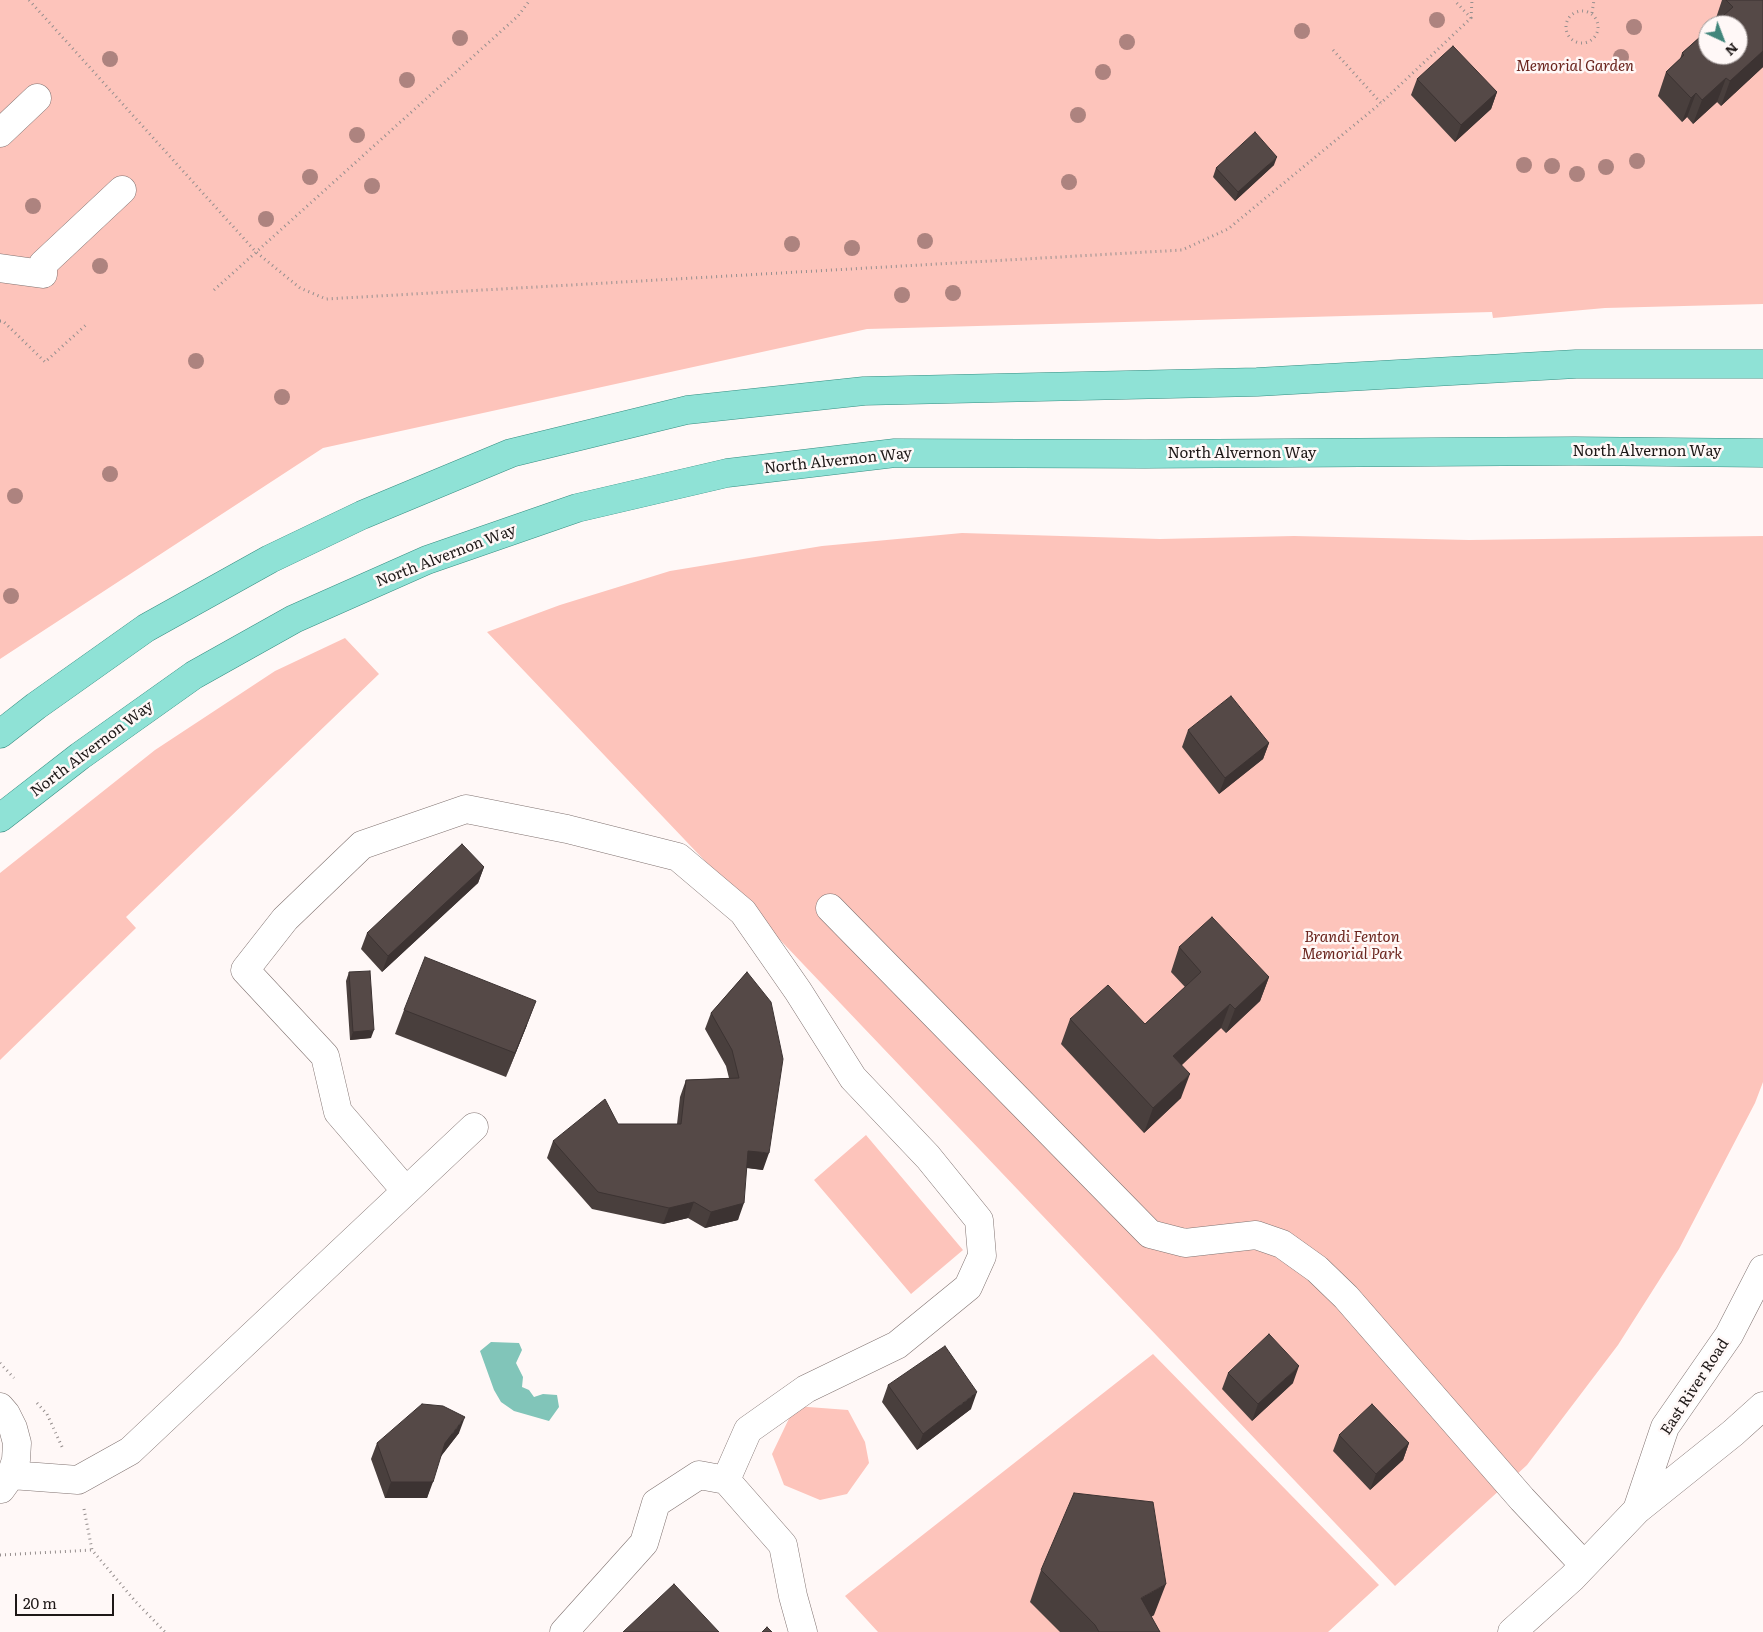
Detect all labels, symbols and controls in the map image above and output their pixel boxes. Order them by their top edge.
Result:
north arrow [1698,15,1748,65]
text: N [1721,39,1744,62]
park label: Memorial Garden [1516,58,1634,76]
street label: North Alvernon Way [1573,443,1721,461]
street label: North Alvernon Way [763,444,913,478]
street label: North Alvernon Way [1168,445,1316,463]
street label: North Alvernon Way [373,521,519,591]
street label: North Alvernon Way [27,697,157,801]
park label: Brandi Fenton Memorial Park [1302,929,1402,964]
street label: East River Road [1657,1335,1733,1439]
scale bar [18,1584,116,1616]
text: 20 m [23,1591,57,1614]

